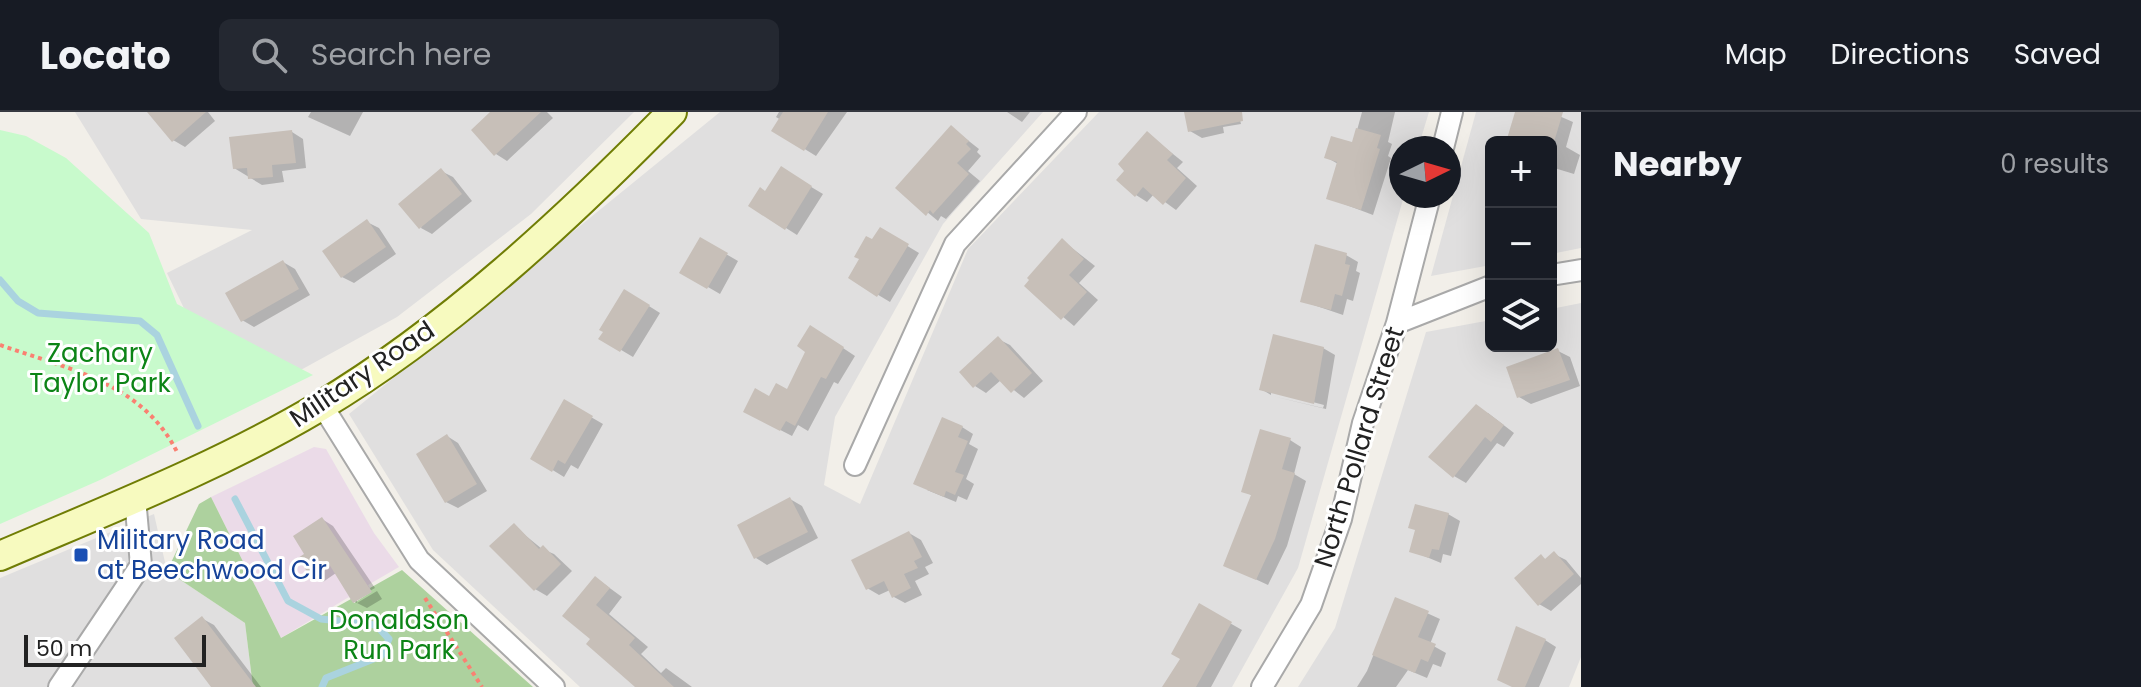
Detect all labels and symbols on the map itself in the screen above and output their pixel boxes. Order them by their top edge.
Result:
north arrow [1389,136,1461,208]
street label: Military Road [283,312,441,436]
street label: North Pollard Street [1305,322,1413,572]
park label: Zachary Taylor Park [29,335,171,401]
place label: Military Road at Beechwood Cir [97,522,327,588]
marker: Military Road at Beechwood Cir [72,546,90,564]
park label: Donaldson Run Park [329,602,469,668]
scale bar [24,631,206,667]

